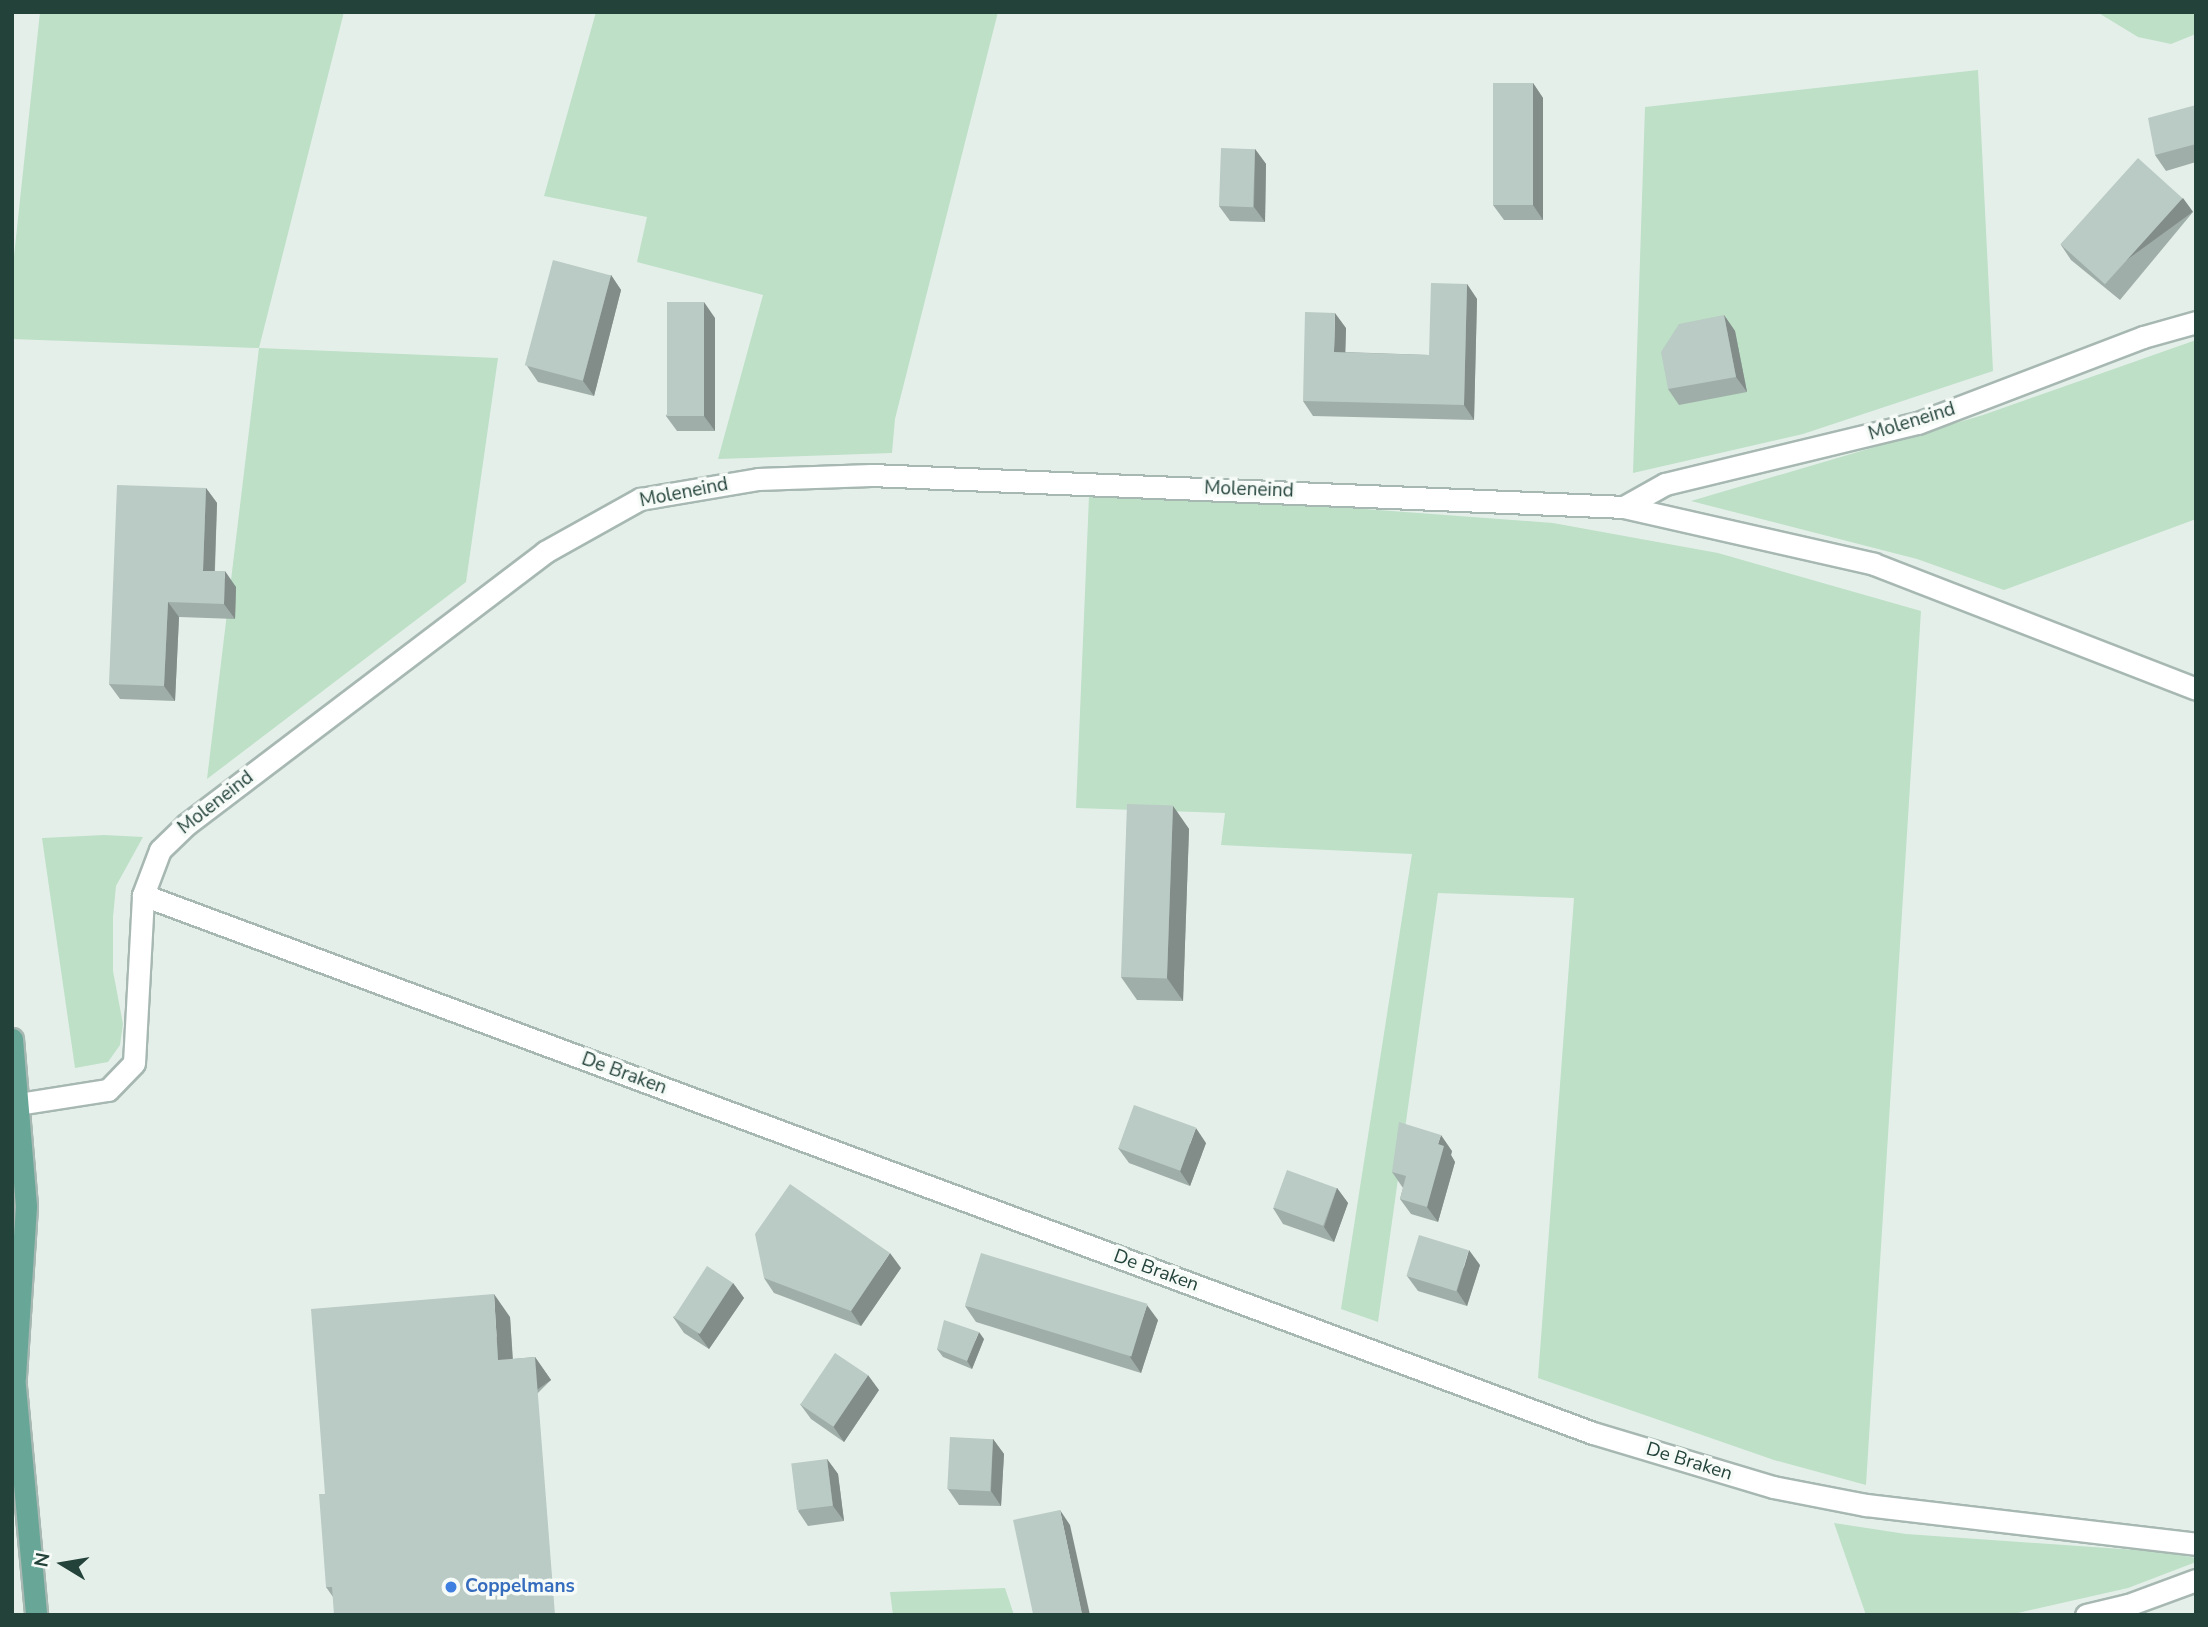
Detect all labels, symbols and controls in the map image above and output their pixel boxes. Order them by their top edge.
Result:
street label: Moleneind [1866,398,1958,446]
street label: Moleneind [638,473,730,513]
street label: Moleneind [1204,477,1294,503]
street label: Moleneind [174,766,258,840]
street label: De Braken [578,1048,670,1100]
street label: De Braken [1110,1245,1202,1297]
street label: De Braken [1643,1438,1735,1486]
north arrow [28,1529,98,1599]
text: N [28,1551,57,1569]
place label: Coppelmans [465,1576,575,1598]
marker: Coppelmans [443,1579,459,1595]

